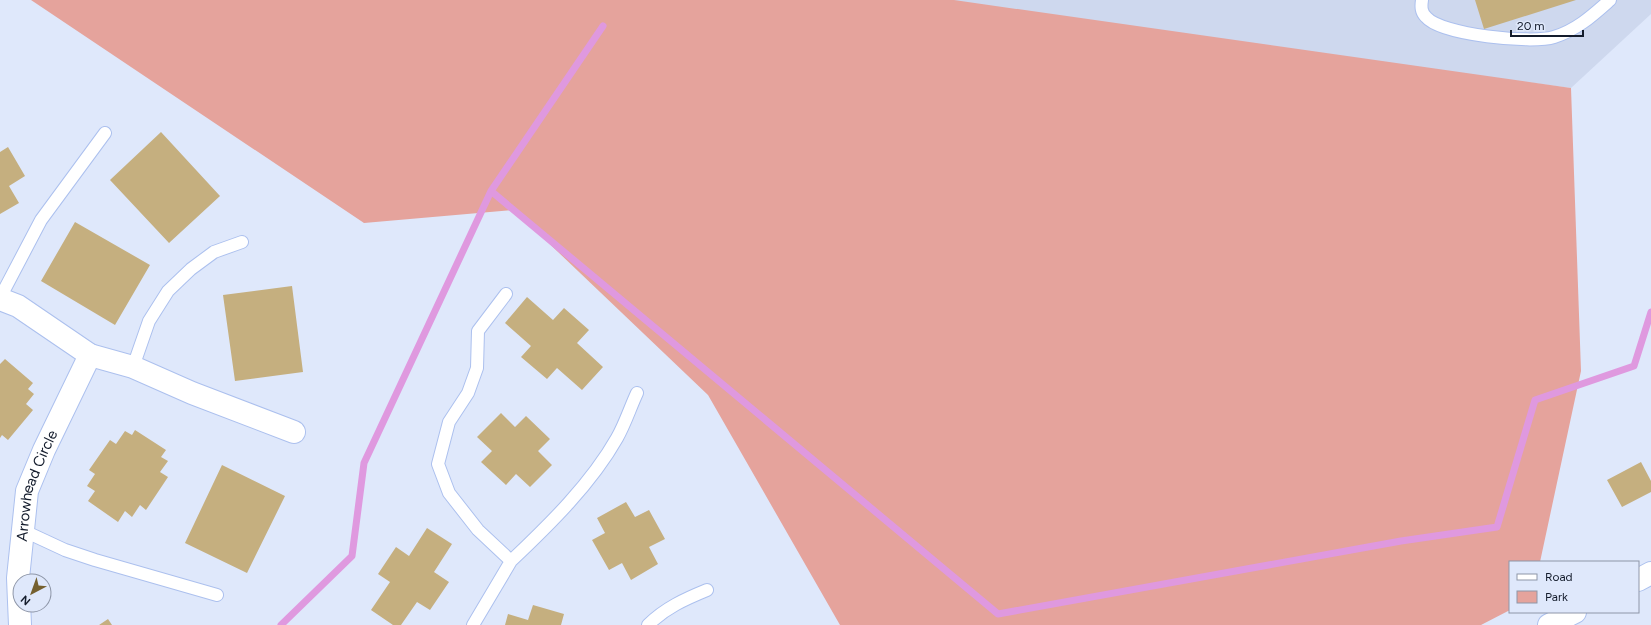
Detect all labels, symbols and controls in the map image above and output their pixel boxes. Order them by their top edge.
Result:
scale bar [1511,12,1583,38]
text: 20 m [1517,19,1545,33]
street label: Arrowhead Circle [13,427,61,542]
legend [1509,561,1639,613]
text: Road [1545,570,1573,584]
north arrow [12,573,52,613]
text: Park [1545,590,1568,604]
text: N [18,592,33,608]

